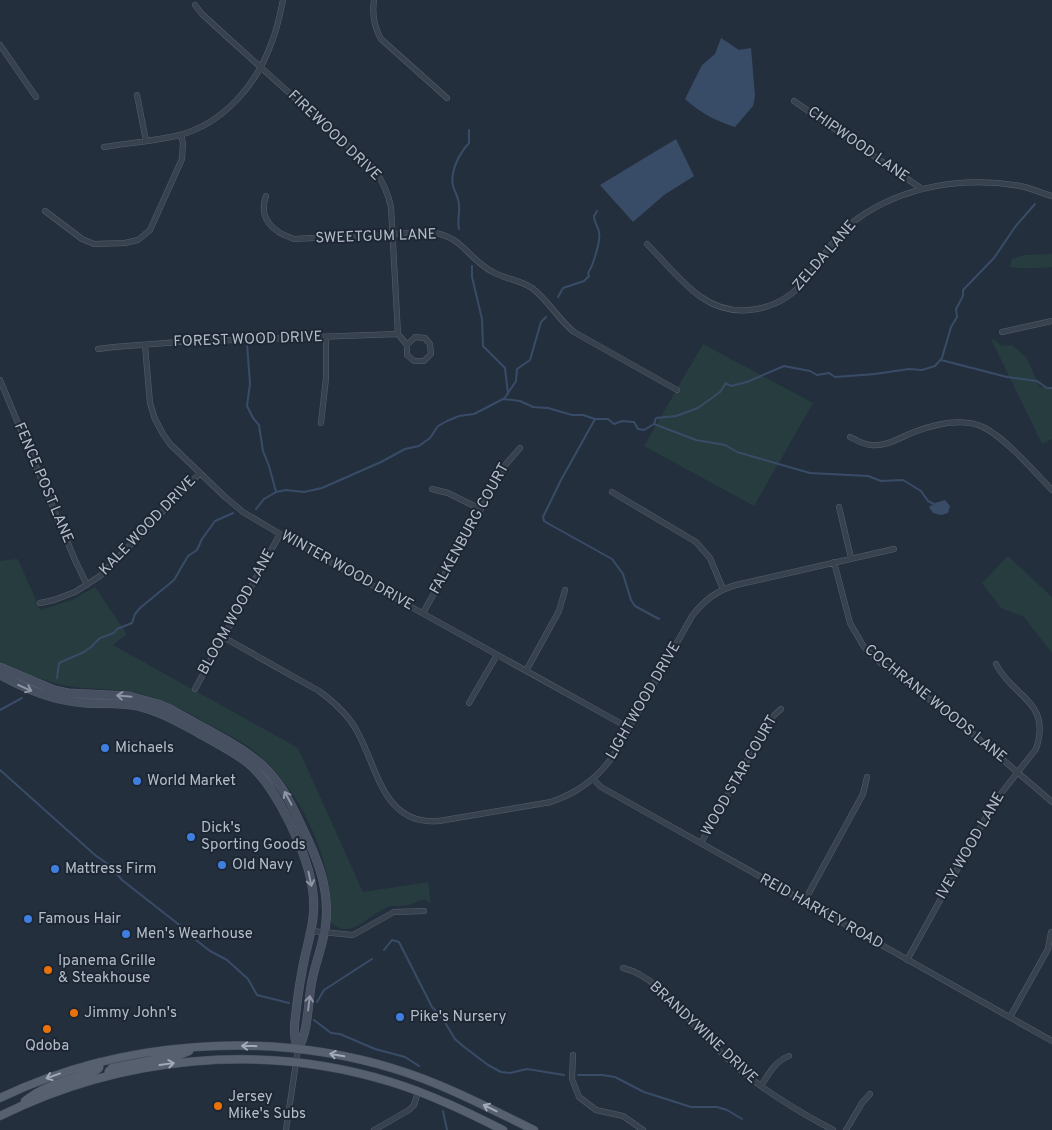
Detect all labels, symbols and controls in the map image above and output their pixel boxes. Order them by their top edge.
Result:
street label: FIREWOOD DRIVE [283,87,385,185]
street label: CHIPWOOD LANE [804,103,912,187]
street label: ZELDA LANE [789,217,861,295]
street label: SWEETGUM LANE [315,225,437,249]
street label: FOREST WOOD DRIVE [173,328,323,352]
street label: FENCE POST LANE [9,420,77,546]
street label: FALKENBURG COURT [426,460,514,598]
street label: KALE WOOD DRIVE [96,472,200,580]
street label: WINTER WOOD DRIVE [277,527,417,615]
street label: BLOOM WOOD LANE [194,545,280,679]
street label: LIGHTWOOD DRIVE [603,639,685,763]
street label: COCHRANE WOODS LANE [860,641,1010,767]
one-way arrow [17,684,32,693]
one-way arrow [116,692,132,701]
street label: WOOD STAR COURT [698,712,782,840]
place label: Michaels [115,739,174,758]
marker: Michaels [99,742,111,754]
place label: World Market [147,772,236,791]
marker: World Market [131,775,143,787]
street label: IVEY WOOD LANE [933,789,1009,903]
one-way arrow [283,790,293,805]
place label: Dick's Sporting Goods [201,819,306,855]
marker: Dick's Sporting Goods [185,831,197,843]
place label: Old Navy [232,856,293,875]
marker: Old Navy [216,859,228,871]
place label: Mattress Firm [65,860,156,879]
marker: Mattress Firm [49,863,61,875]
street label: REID HARKEY ROAD [756,870,886,954]
one-way arrow [306,871,316,887]
place label: Famous Hair [38,910,121,929]
marker: Famous Hair [22,913,34,925]
place label: Men's Wearhouse [136,925,253,944]
marker: Men's Wearhouse [120,928,132,940]
place label: Ipanema Grille & Steakhouse [58,952,156,988]
marker: Ipanema Grille & Steakhouse [42,964,54,976]
street label: BRANDYWINE DRIVE [645,978,761,1088]
one-way arrow [304,995,314,1011]
place label: Jimmy John's [84,1004,177,1023]
marker: Jimmy John's [68,1007,80,1019]
place label: Pike's Nursery [410,1008,507,1027]
marker: Pike's Nursery [394,1011,406,1023]
marker: Qdoba [41,1023,53,1035]
place label: Qdoba [25,1037,69,1056]
one-way arrow [241,1041,258,1051]
one-way arrow [330,1050,346,1060]
one-way arrow [159,1059,175,1069]
one-way arrow [46,1072,61,1081]
place label: Jersey Mike's Subs [228,1088,306,1124]
marker: Jersey Mike's Subs [212,1100,224,1112]
one-way arrow [483,1103,498,1112]

